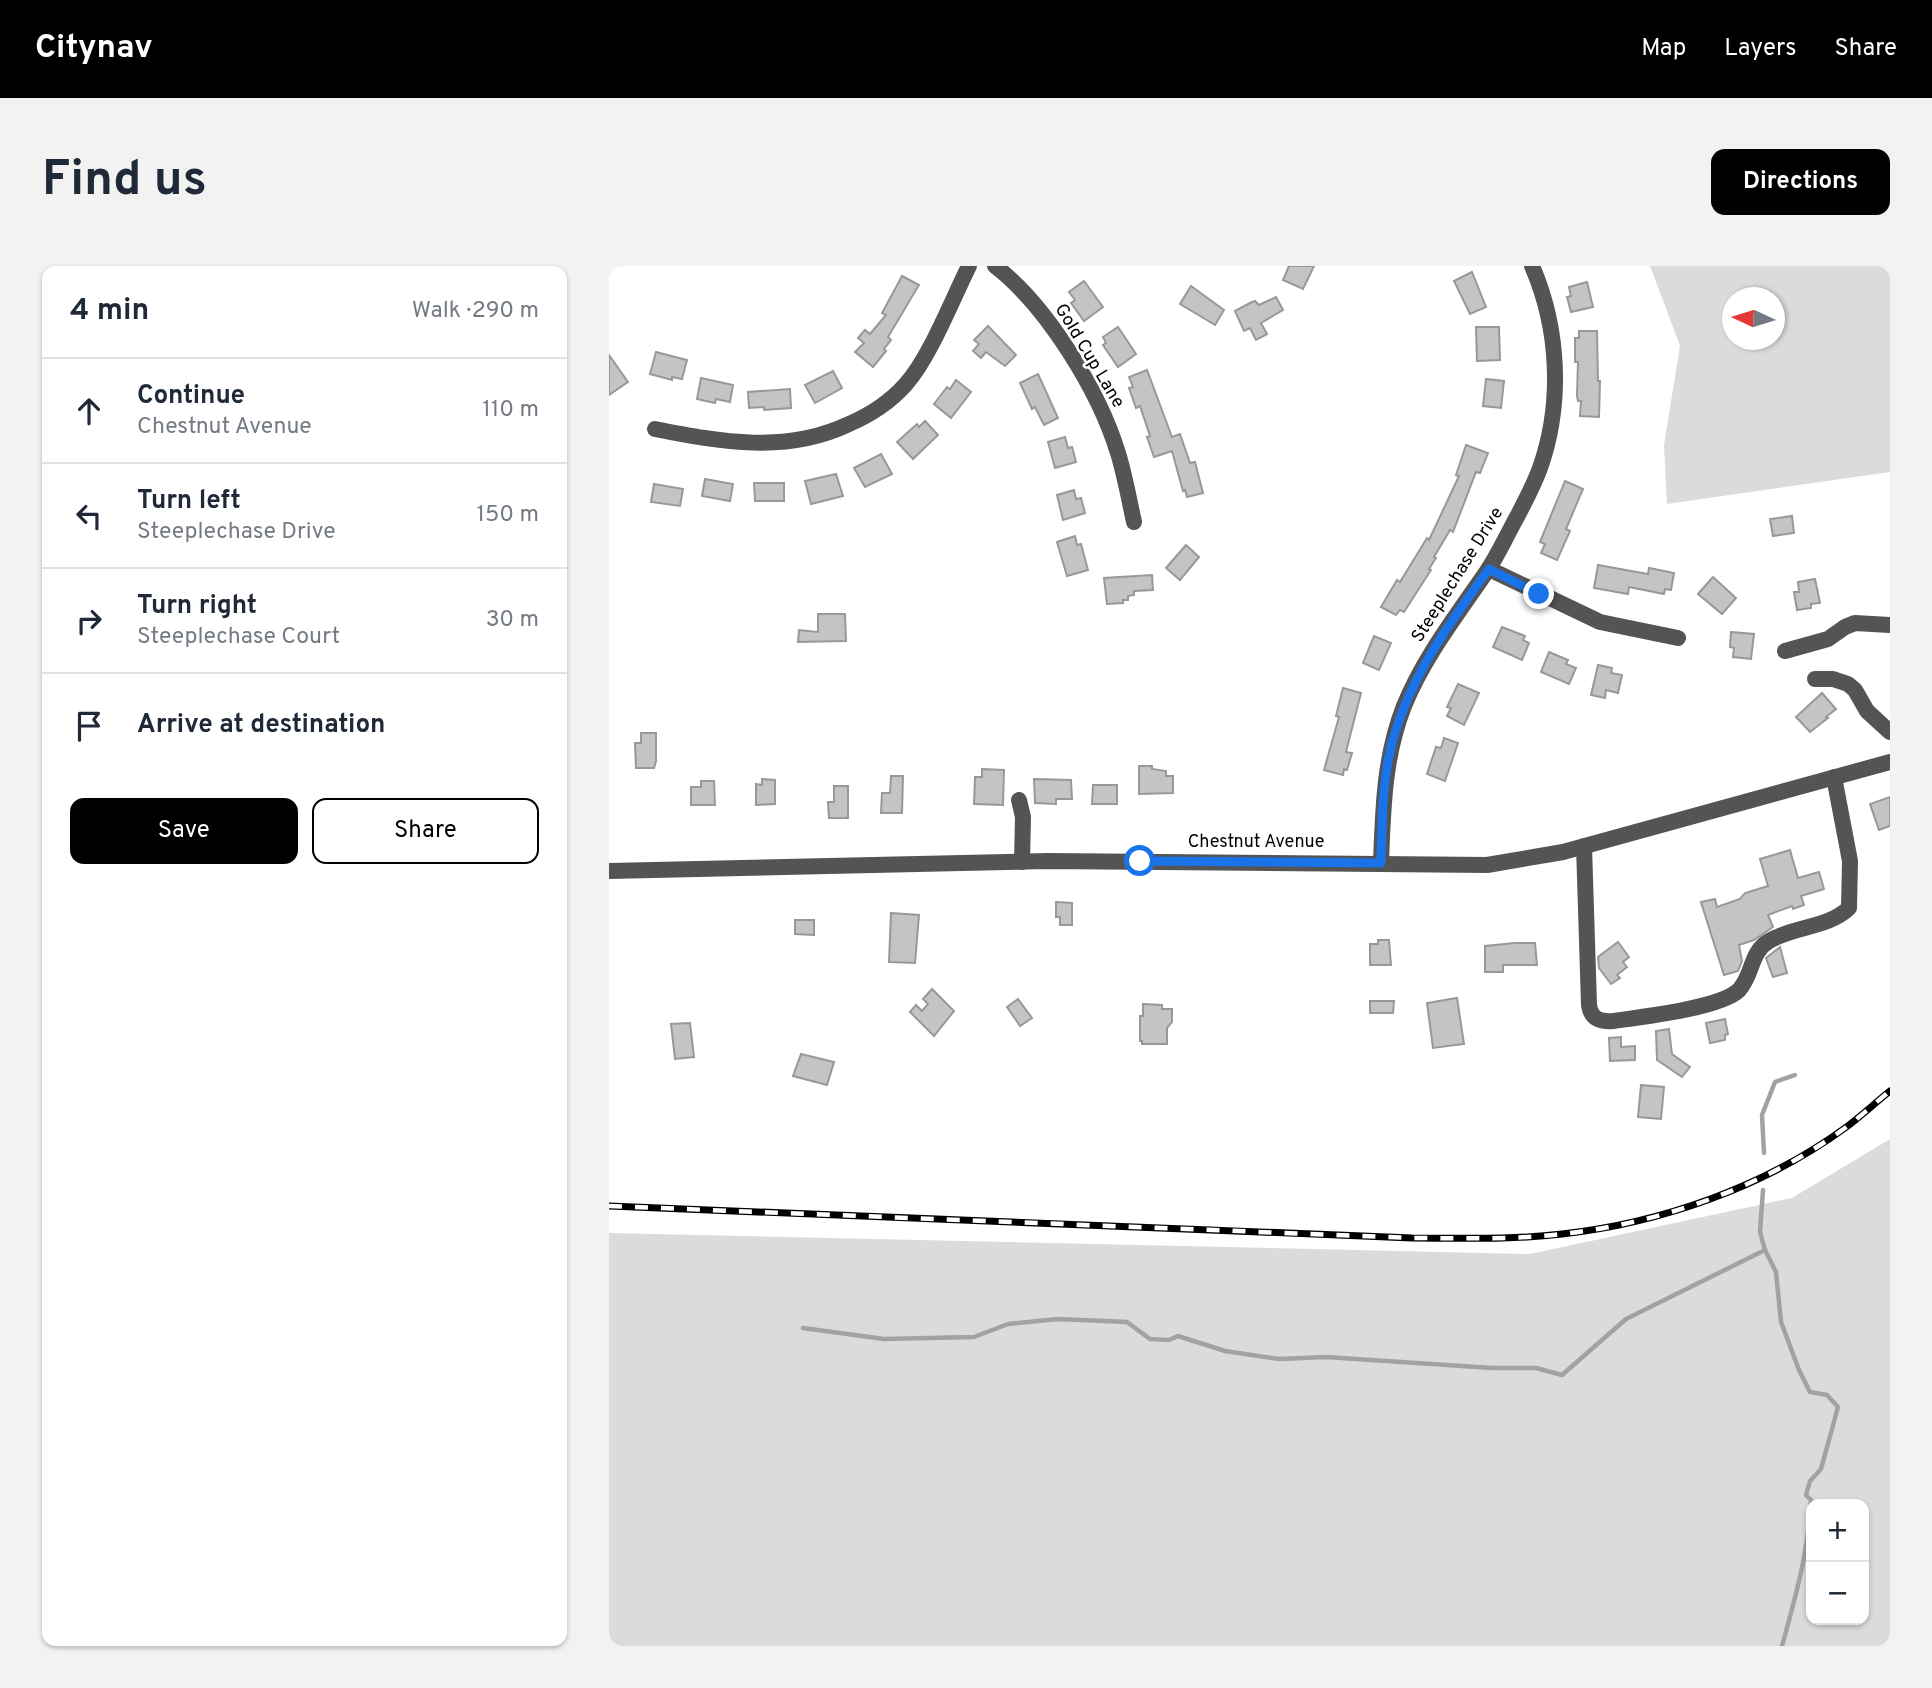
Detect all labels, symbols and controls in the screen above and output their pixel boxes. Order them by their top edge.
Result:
text: Citynav [35,28,153,70]
text: Map [1641,34,1686,64]
text: Layers [1724,34,1796,64]
text: Share [1834,34,1897,64]
button: Directions [1711,149,1890,215]
text: Find us [42,151,207,213]
north arrow [1722,287,1785,350]
text: 4 min [70,293,149,330]
text: Walk · 290 m [412,297,539,326]
street label: Gold Cup Lane [1049,300,1129,412]
text: Continue [137,380,245,413]
icon: ahead [70,392,108,430]
text: 110 m [482,396,539,425]
text: Chestnut Avenue [137,413,312,442]
text: Turn left [137,485,241,518]
icon: left [70,497,108,535]
text: 150 m [477,501,539,530]
street label: Steeplechase Drive [1407,503,1509,647]
text: Steeplechase Drive [137,518,336,547]
route end [1523,578,1554,609]
text: Turn right [137,590,257,623]
icon: right [70,602,108,640]
text: 30 m [486,606,539,635]
text: Steeplechase Court [137,623,340,652]
icon: arrive [70,707,108,745]
text: Arrive at destination [137,709,385,742]
button: Save [70,798,298,864]
button: Share [312,798,539,864]
street label: Chestnut Avenue [1188,831,1324,854]
route start [1124,845,1155,876]
map controls [1806,1499,1869,1625]
button: + [1806,1499,1869,1562]
button: − [1806,1562,1869,1625]

